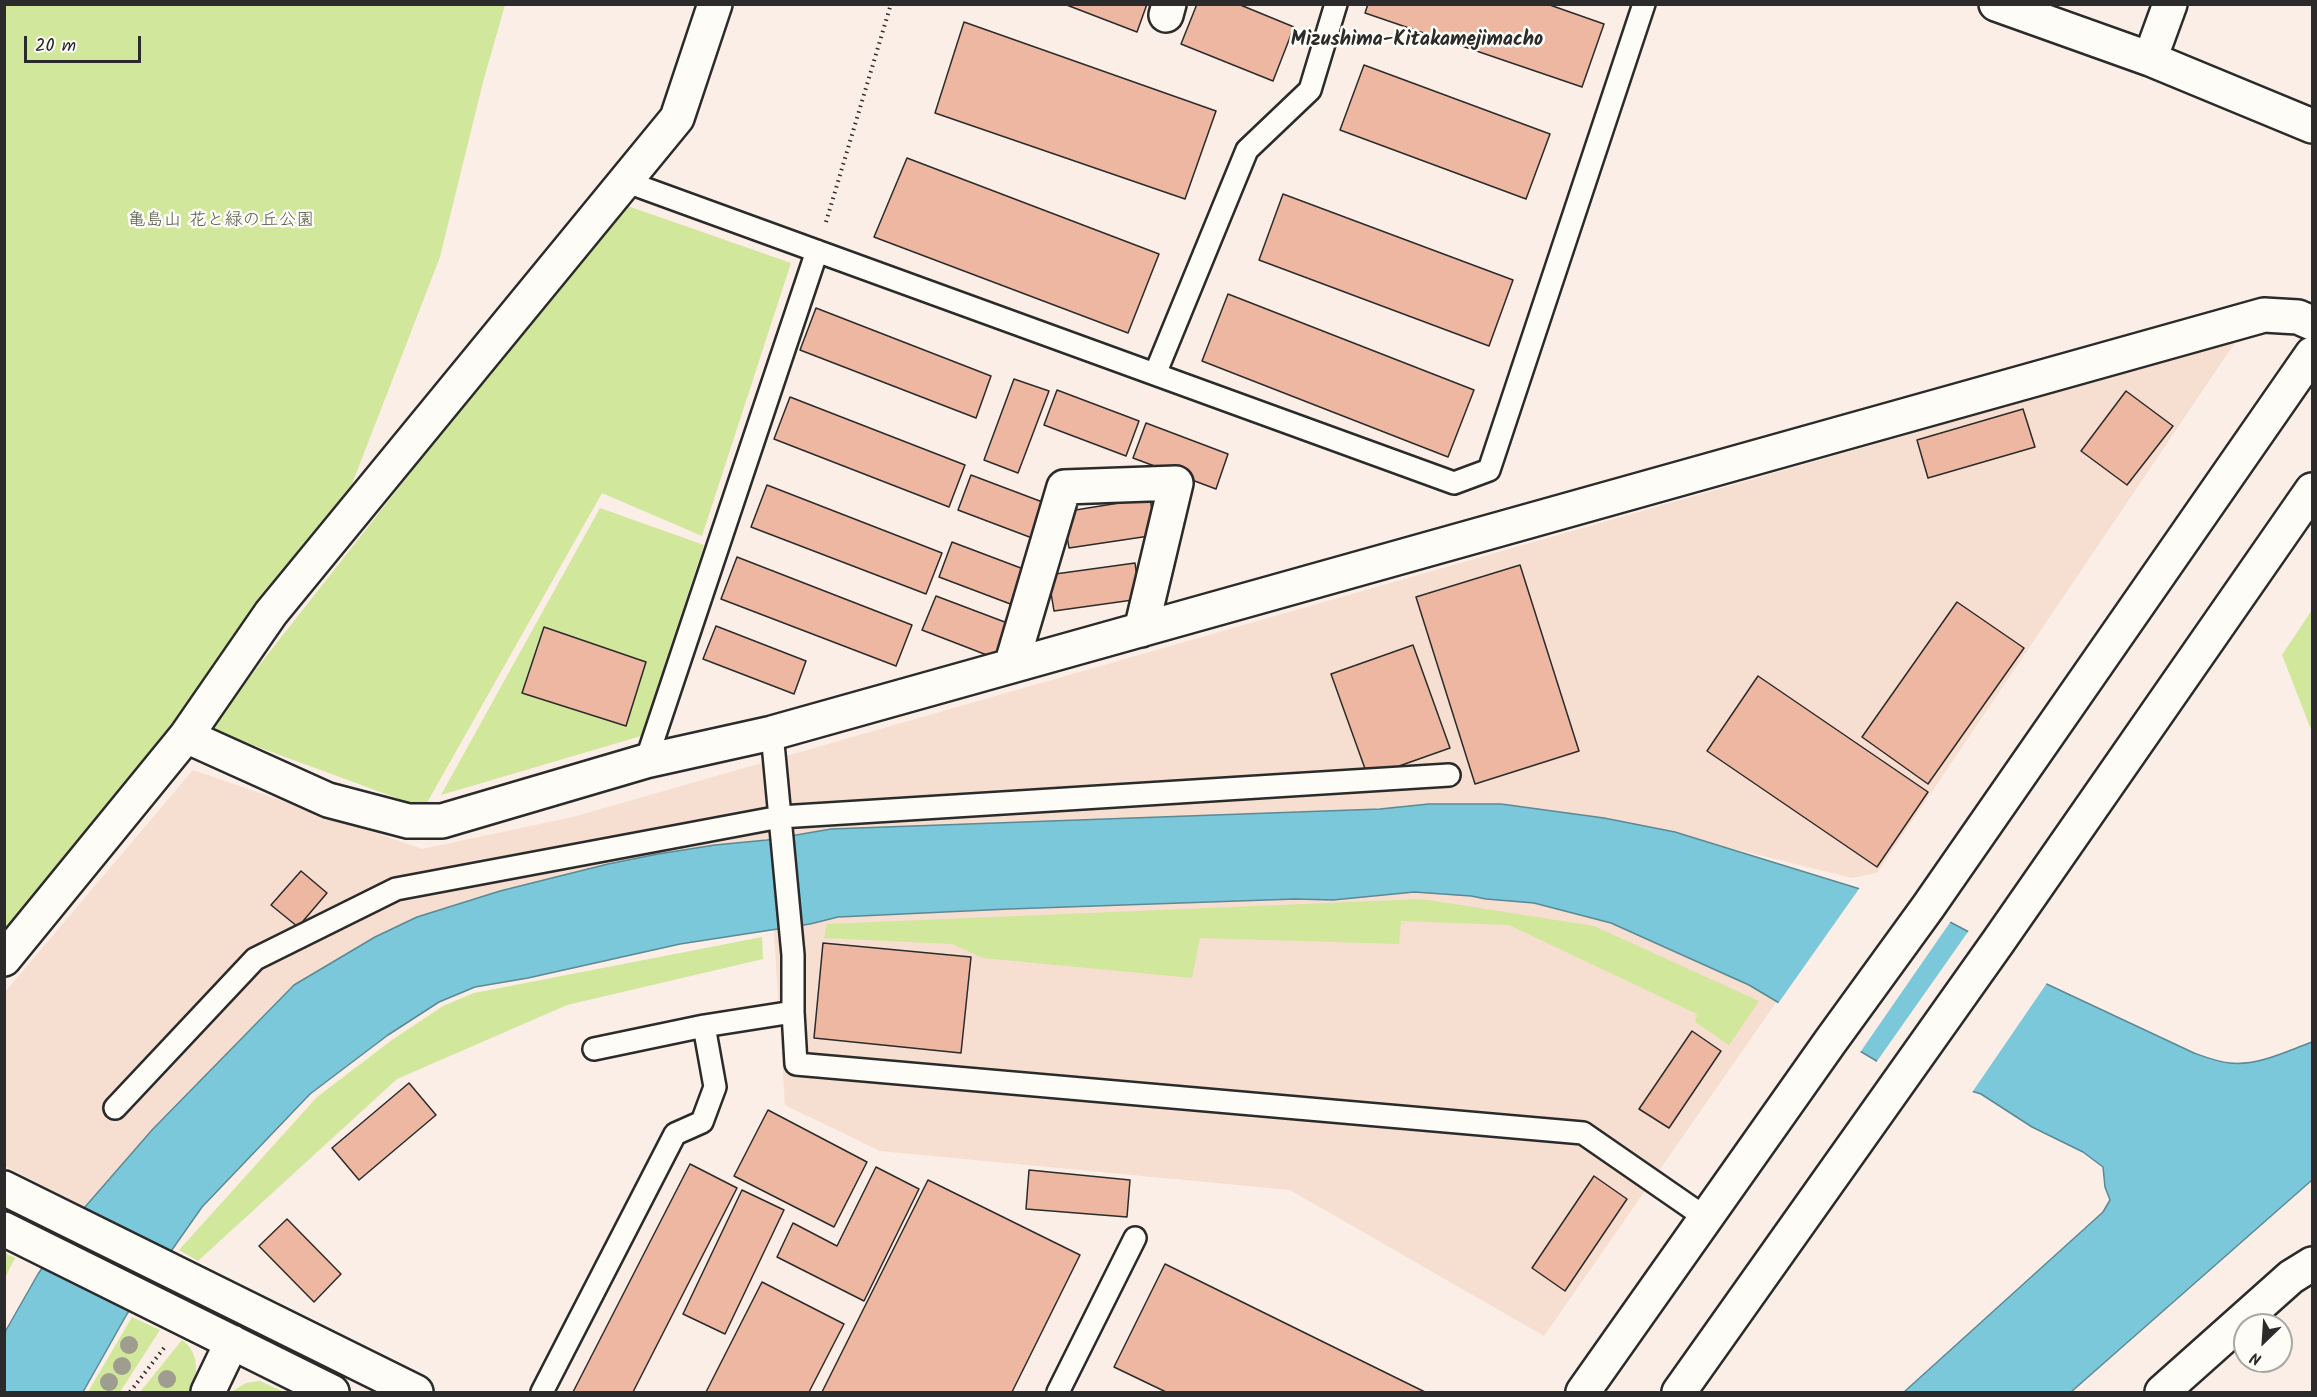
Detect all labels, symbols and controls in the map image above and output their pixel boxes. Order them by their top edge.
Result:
scale bar [27,24,144,62]
district label: Mizushima-Kitakamejimacho [1291,30,1543,54]
text: 20 m [35,32,76,61]
park label: 亀島山 花と緑の丘公園 [127,211,315,233]
north arrow [2233,1313,2293,1373]
text: N [2246,1344,2266,1371]

